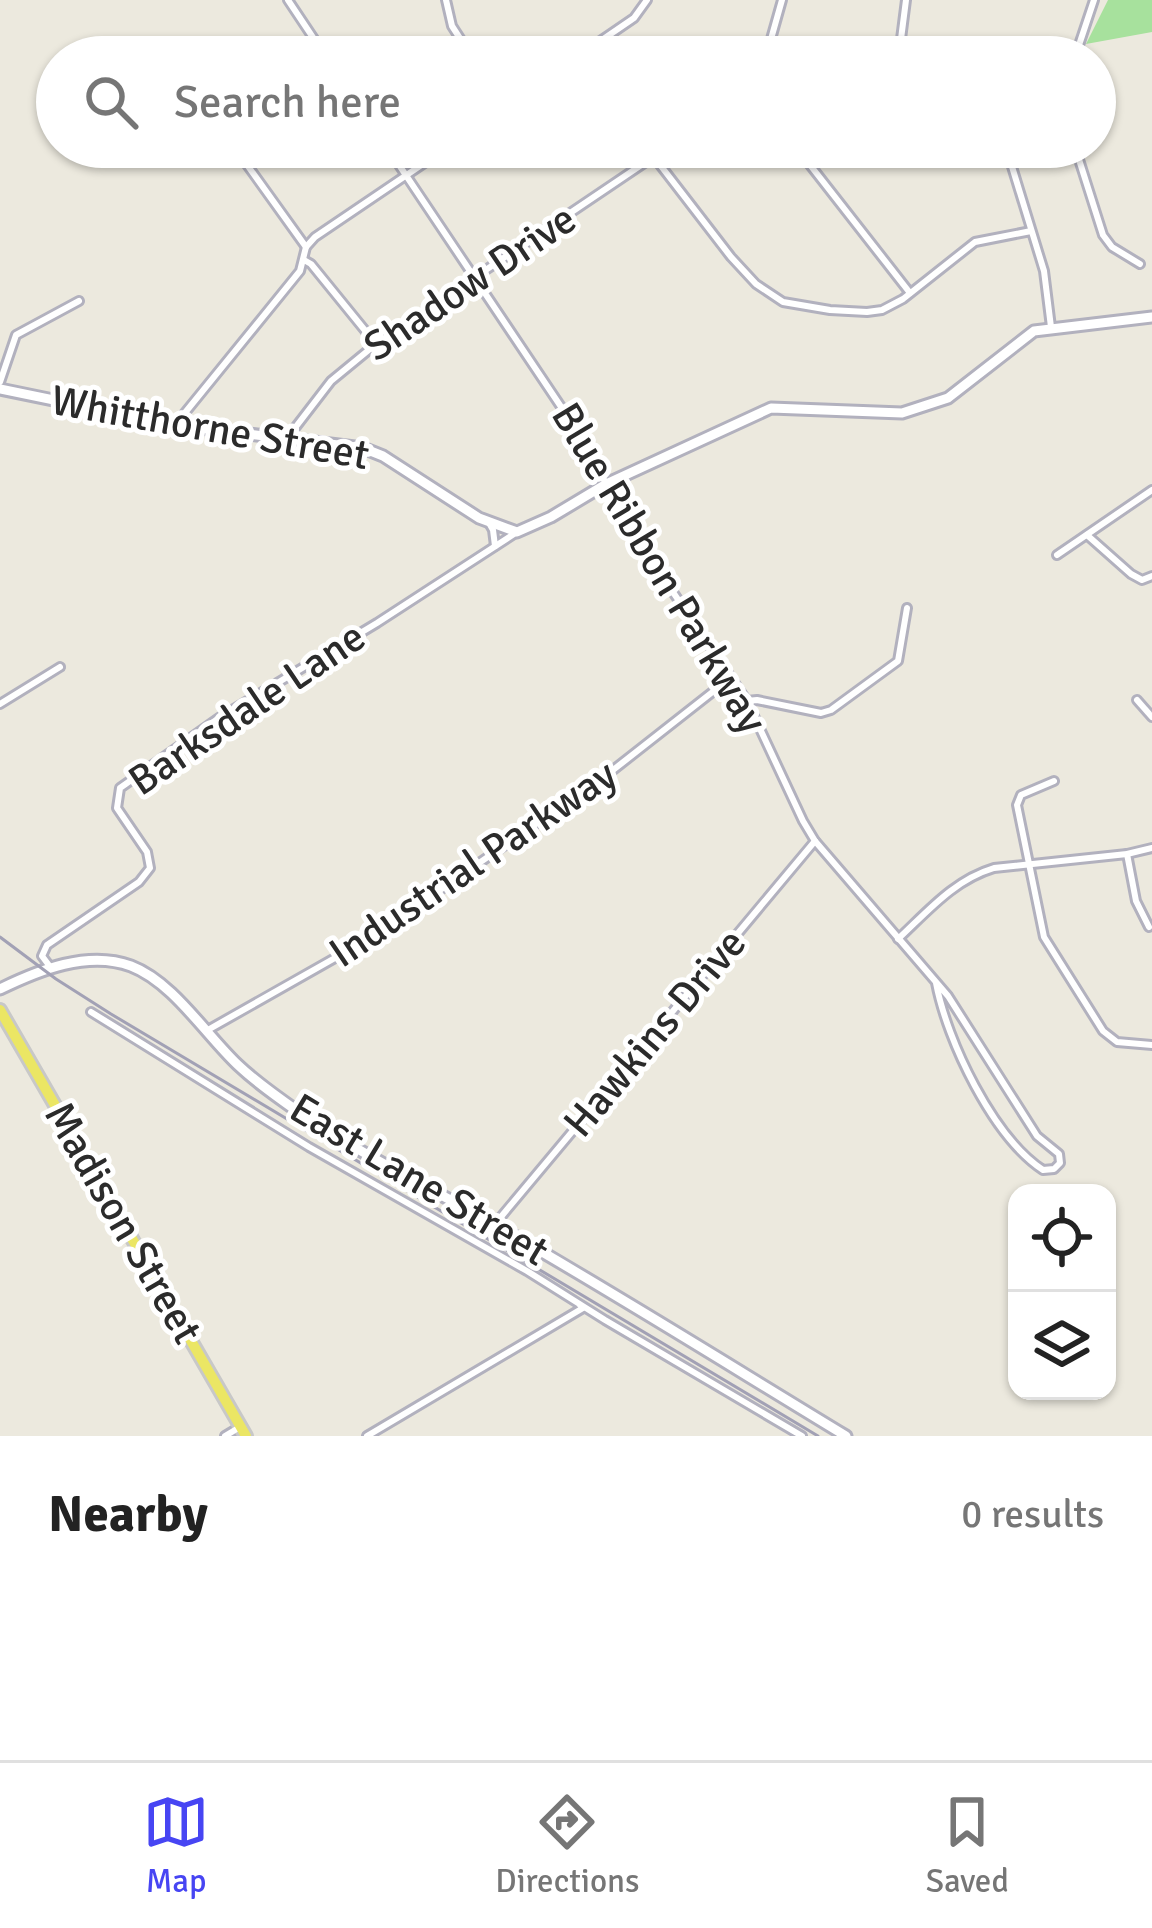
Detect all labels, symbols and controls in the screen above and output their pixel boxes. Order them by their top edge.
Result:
search box [36,36,1116,168]
icon: search [78,69,144,135]
text: Search here [174,75,401,130]
street label: Shadow Drive [354,193,586,373]
street label: Whitthorne Street [47,375,373,481]
street label: Blue Ribbon Parkway [540,394,778,743]
street label: Barksdale Lane [119,611,375,807]
street label: Industrial Parkway [320,749,626,979]
street label: Hawkins Drive [553,919,757,1147]
street label: East Lane Street [281,1083,557,1277]
street label: Madison Street [33,1093,213,1353]
map controls [1008,1184,1116,1400]
button: locate [1008,1184,1116,1292]
button: layers [1008,1292,1116,1400]
text: Nearby [48,1483,208,1546]
text: 0 results [961,1490,1104,1538]
tab: Map [143,1789,209,1902]
tab: Directions [495,1789,640,1902]
tab: Saved [926,1789,1009,1902]

